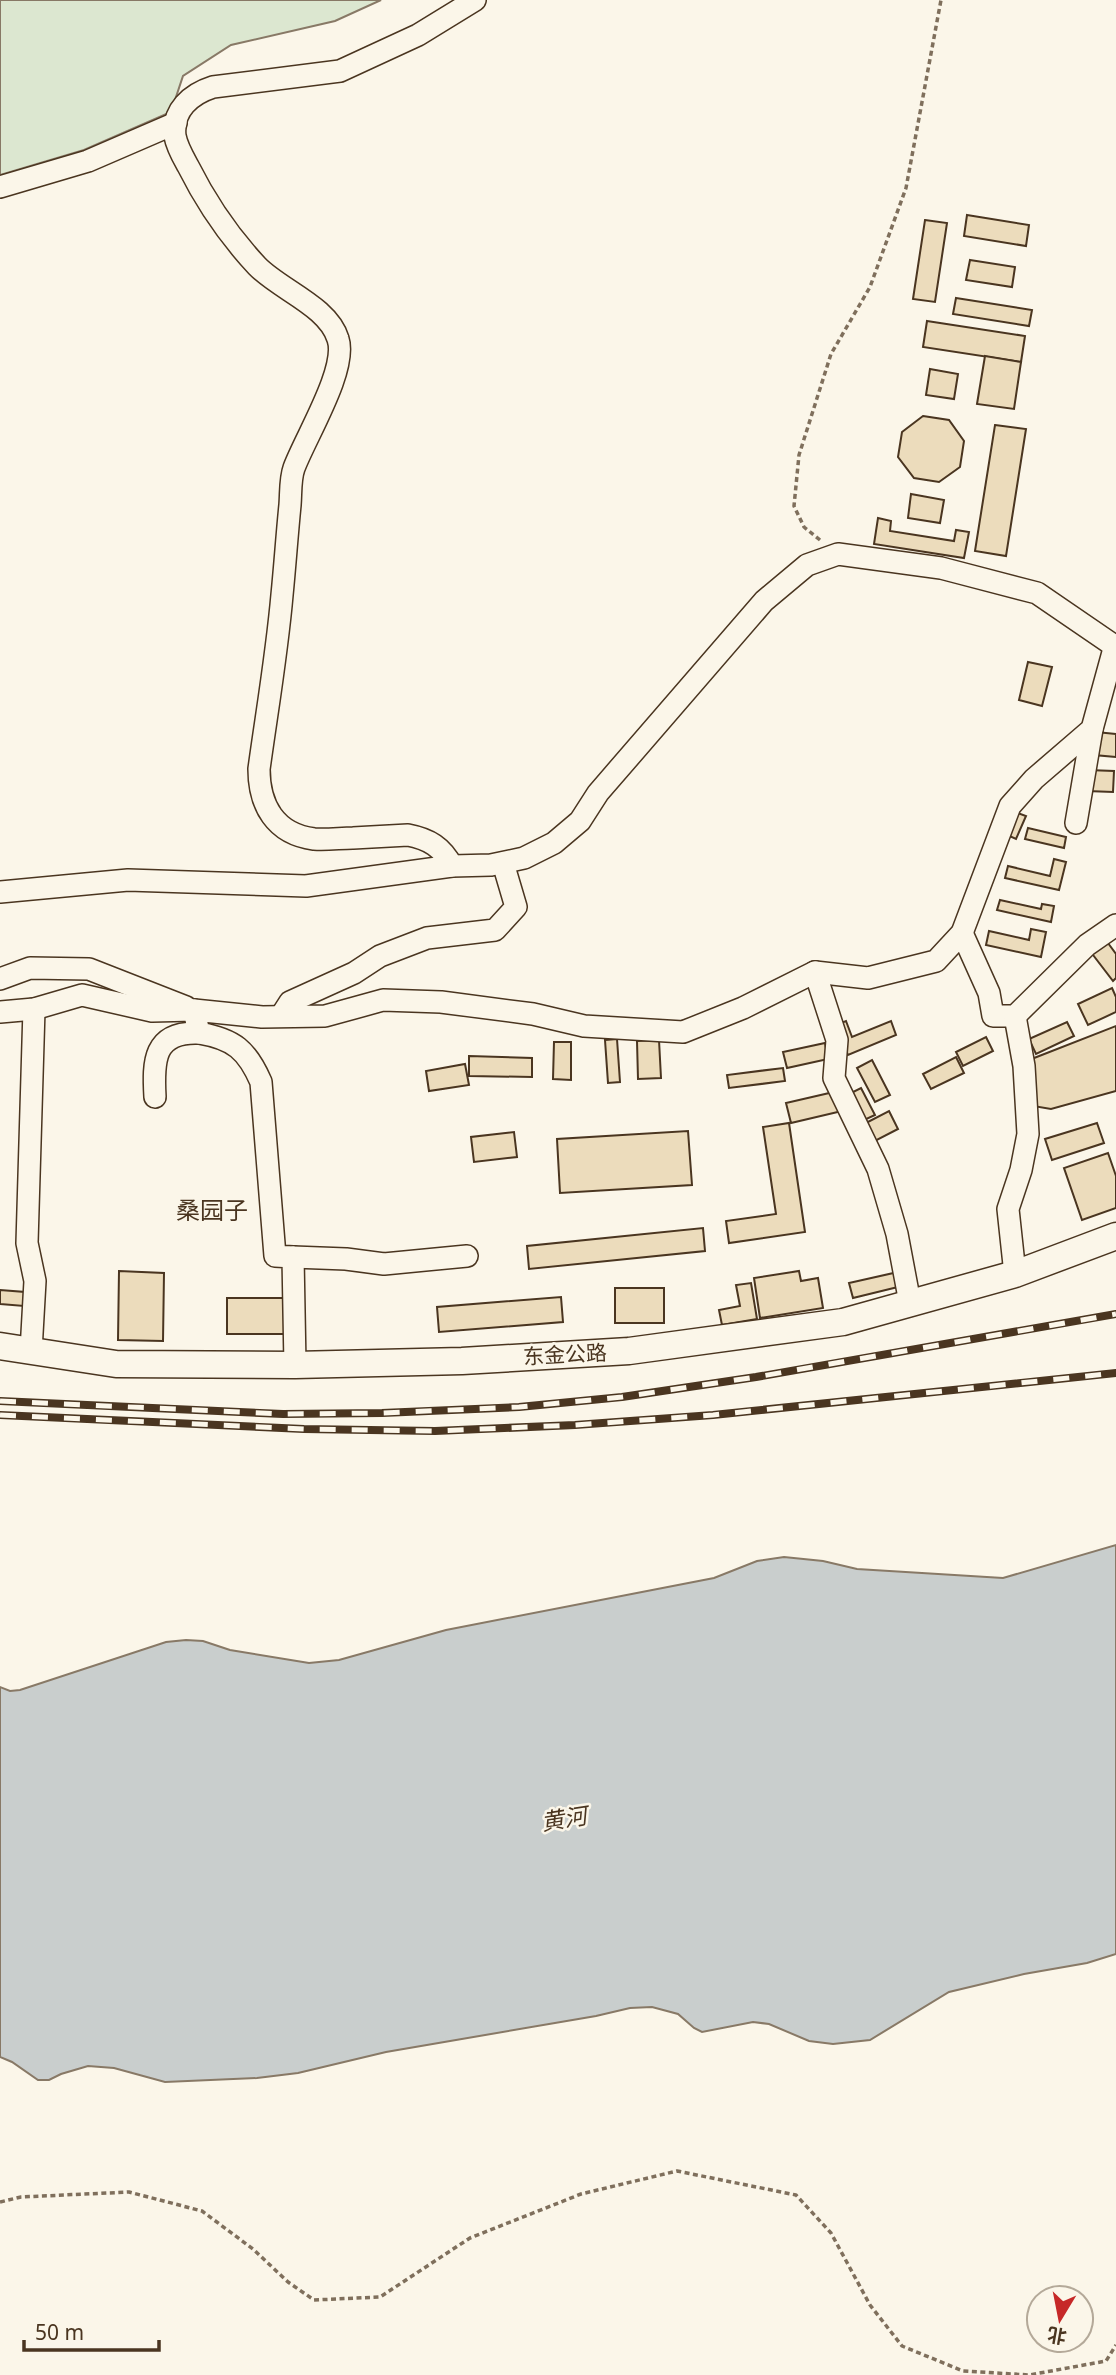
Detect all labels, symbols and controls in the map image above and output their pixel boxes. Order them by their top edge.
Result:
district label: 桑园子 [176,1193,248,1226]
street label: 东金公路 [522,1338,608,1370]
water label: 黄河 [539,1798,593,1837]
north arrow [1025,2284,1095,2354]
scale bar [24,2308,159,2352]
text: 50 m [35,2318,84,2346]
text: 北 [1045,2321,1069,2350]

